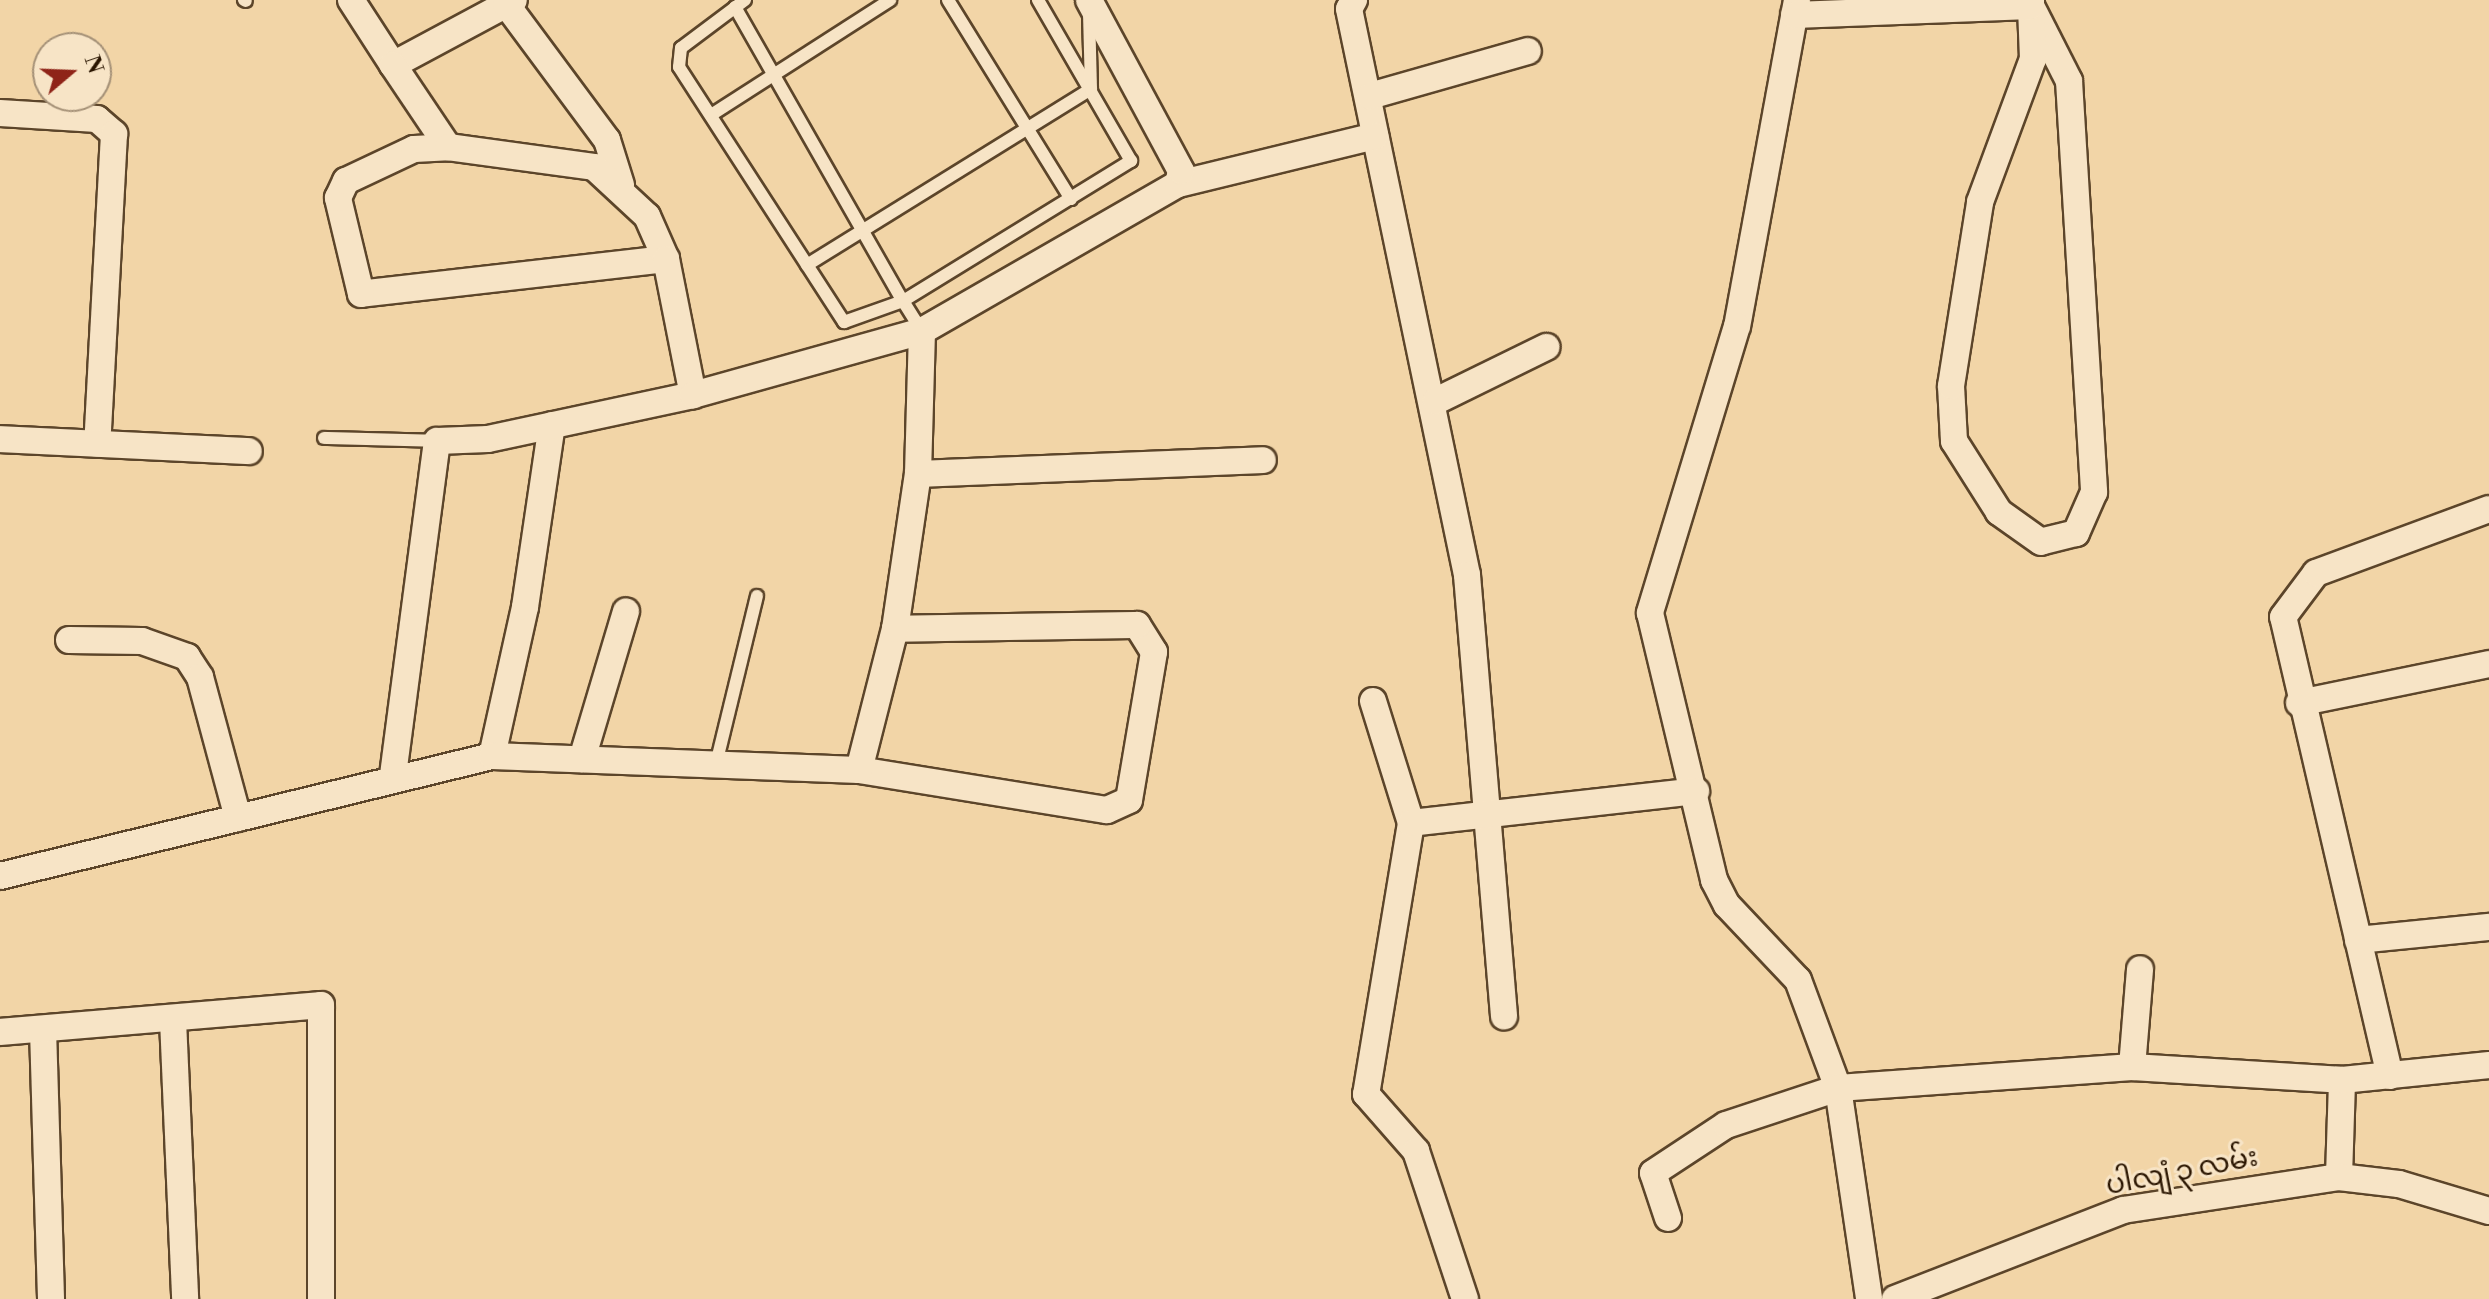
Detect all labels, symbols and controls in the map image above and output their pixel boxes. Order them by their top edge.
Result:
north arrow [32,32,112,112]
text: N [78,52,109,77]
street label: ပါလျံ ၃ လမ်း [2103,1141,2261,1203]

